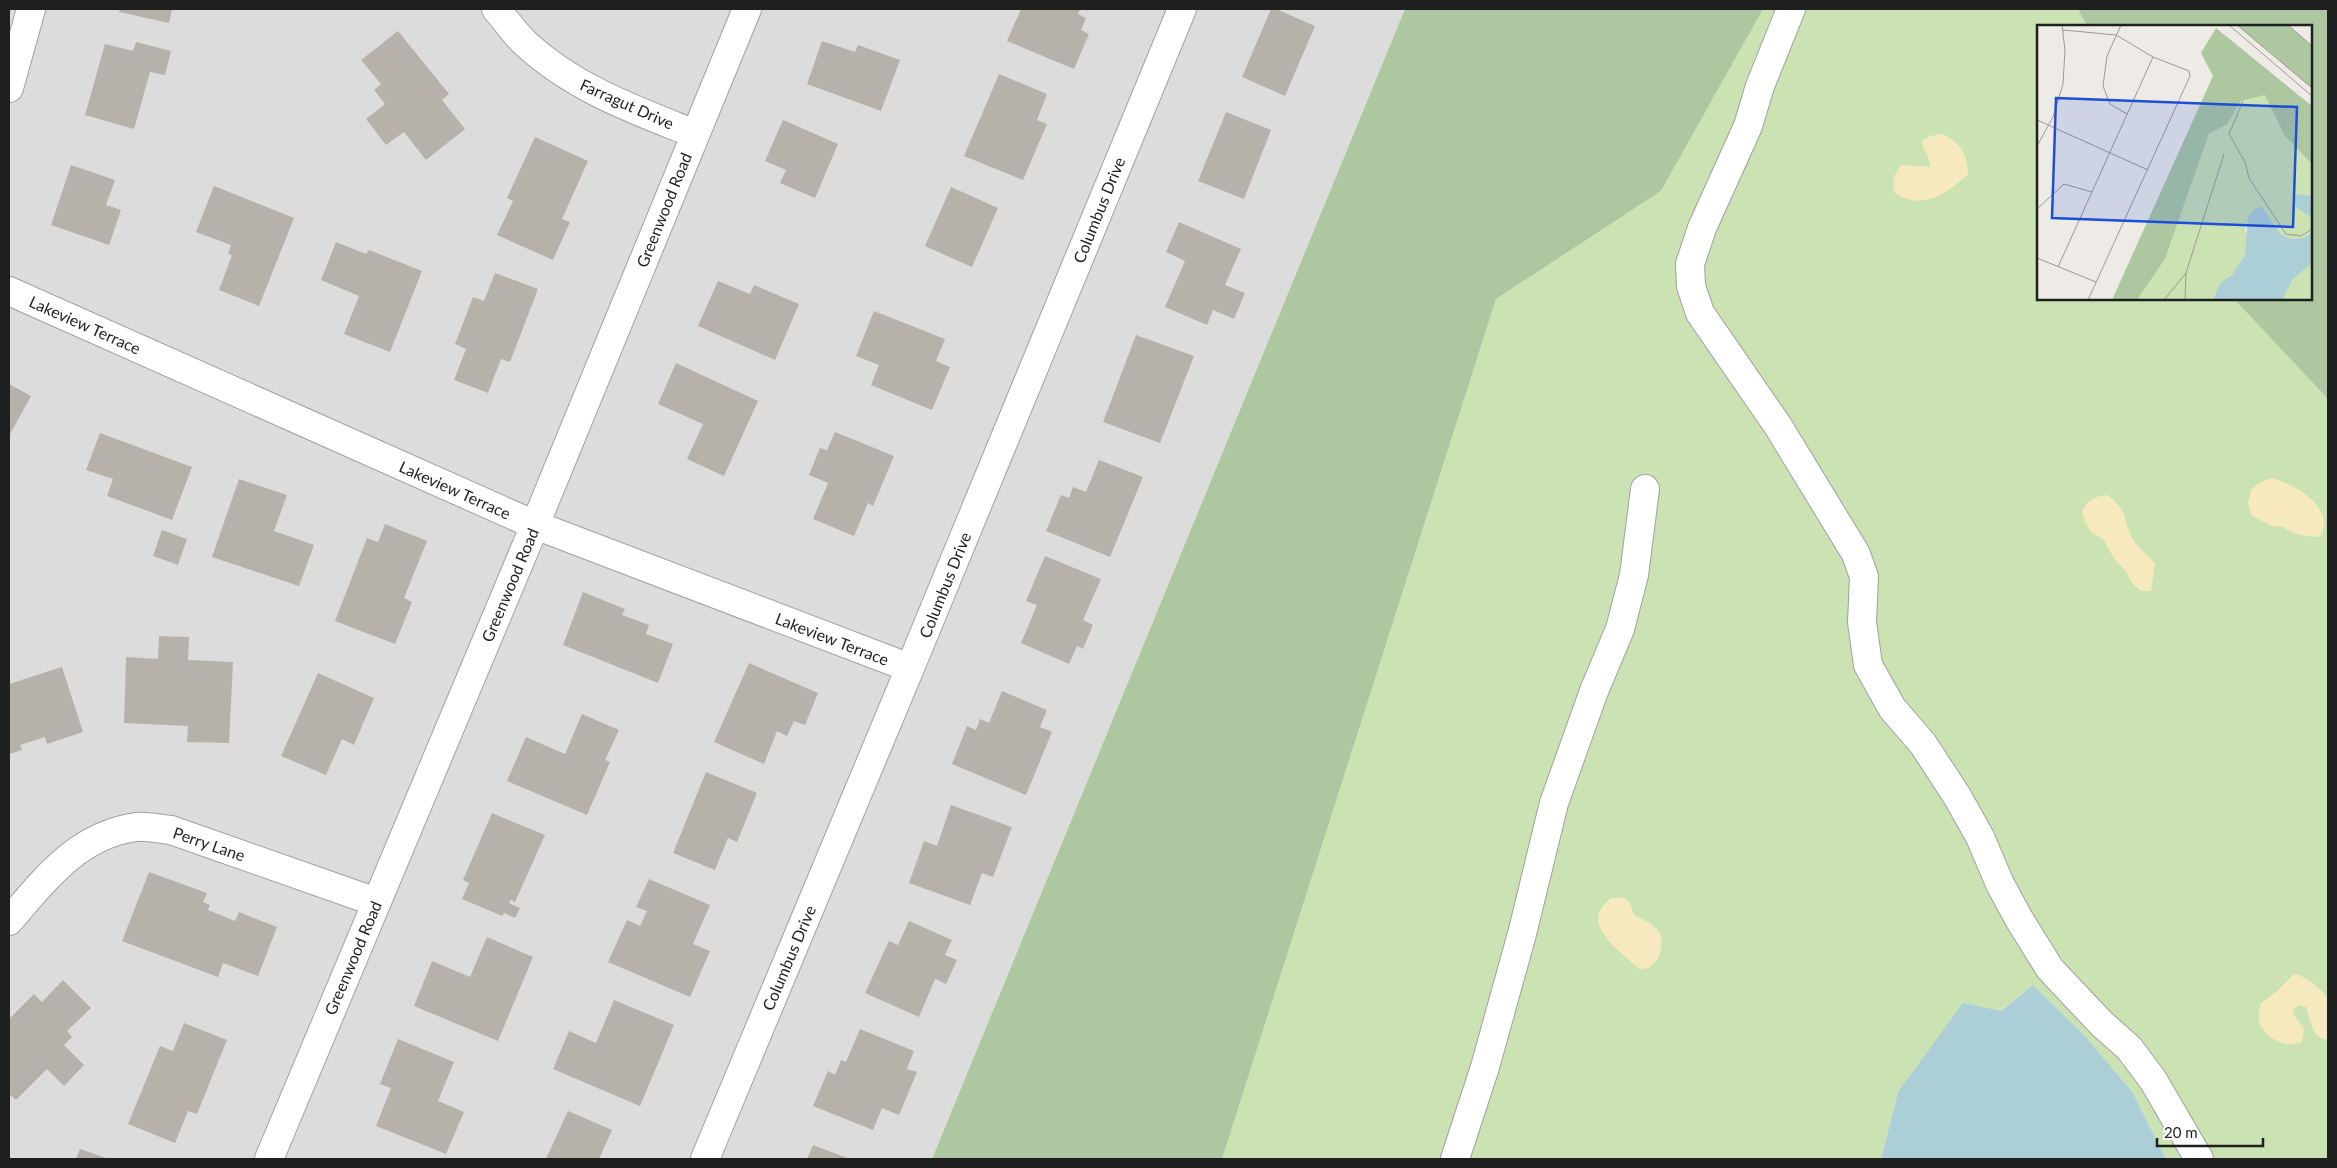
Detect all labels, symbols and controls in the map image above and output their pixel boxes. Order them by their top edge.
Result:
inset map [2037,25,2312,300]
street label: Farragut Drive [577,74,677,133]
street label: Greenwood Road [632,150,695,270]
street label: Columbus Drive [1069,154,1128,266]
street label: Lakeview Terrace [27,292,144,358]
street label: Lakeview Terrace [397,457,514,523]
street label: Greenwood Road [477,525,542,645]
street label: Columbus Drive [915,529,974,641]
street label: Lakeview Terrace [773,608,892,669]
street label: Perry Lane [171,822,248,865]
street label: Greenwood Road [320,898,385,1018]
street label: Columbus Drive [758,902,819,1013]
scale bar [2157,1116,2263,1148]
text: 20 m [2164,1123,2198,1141]

